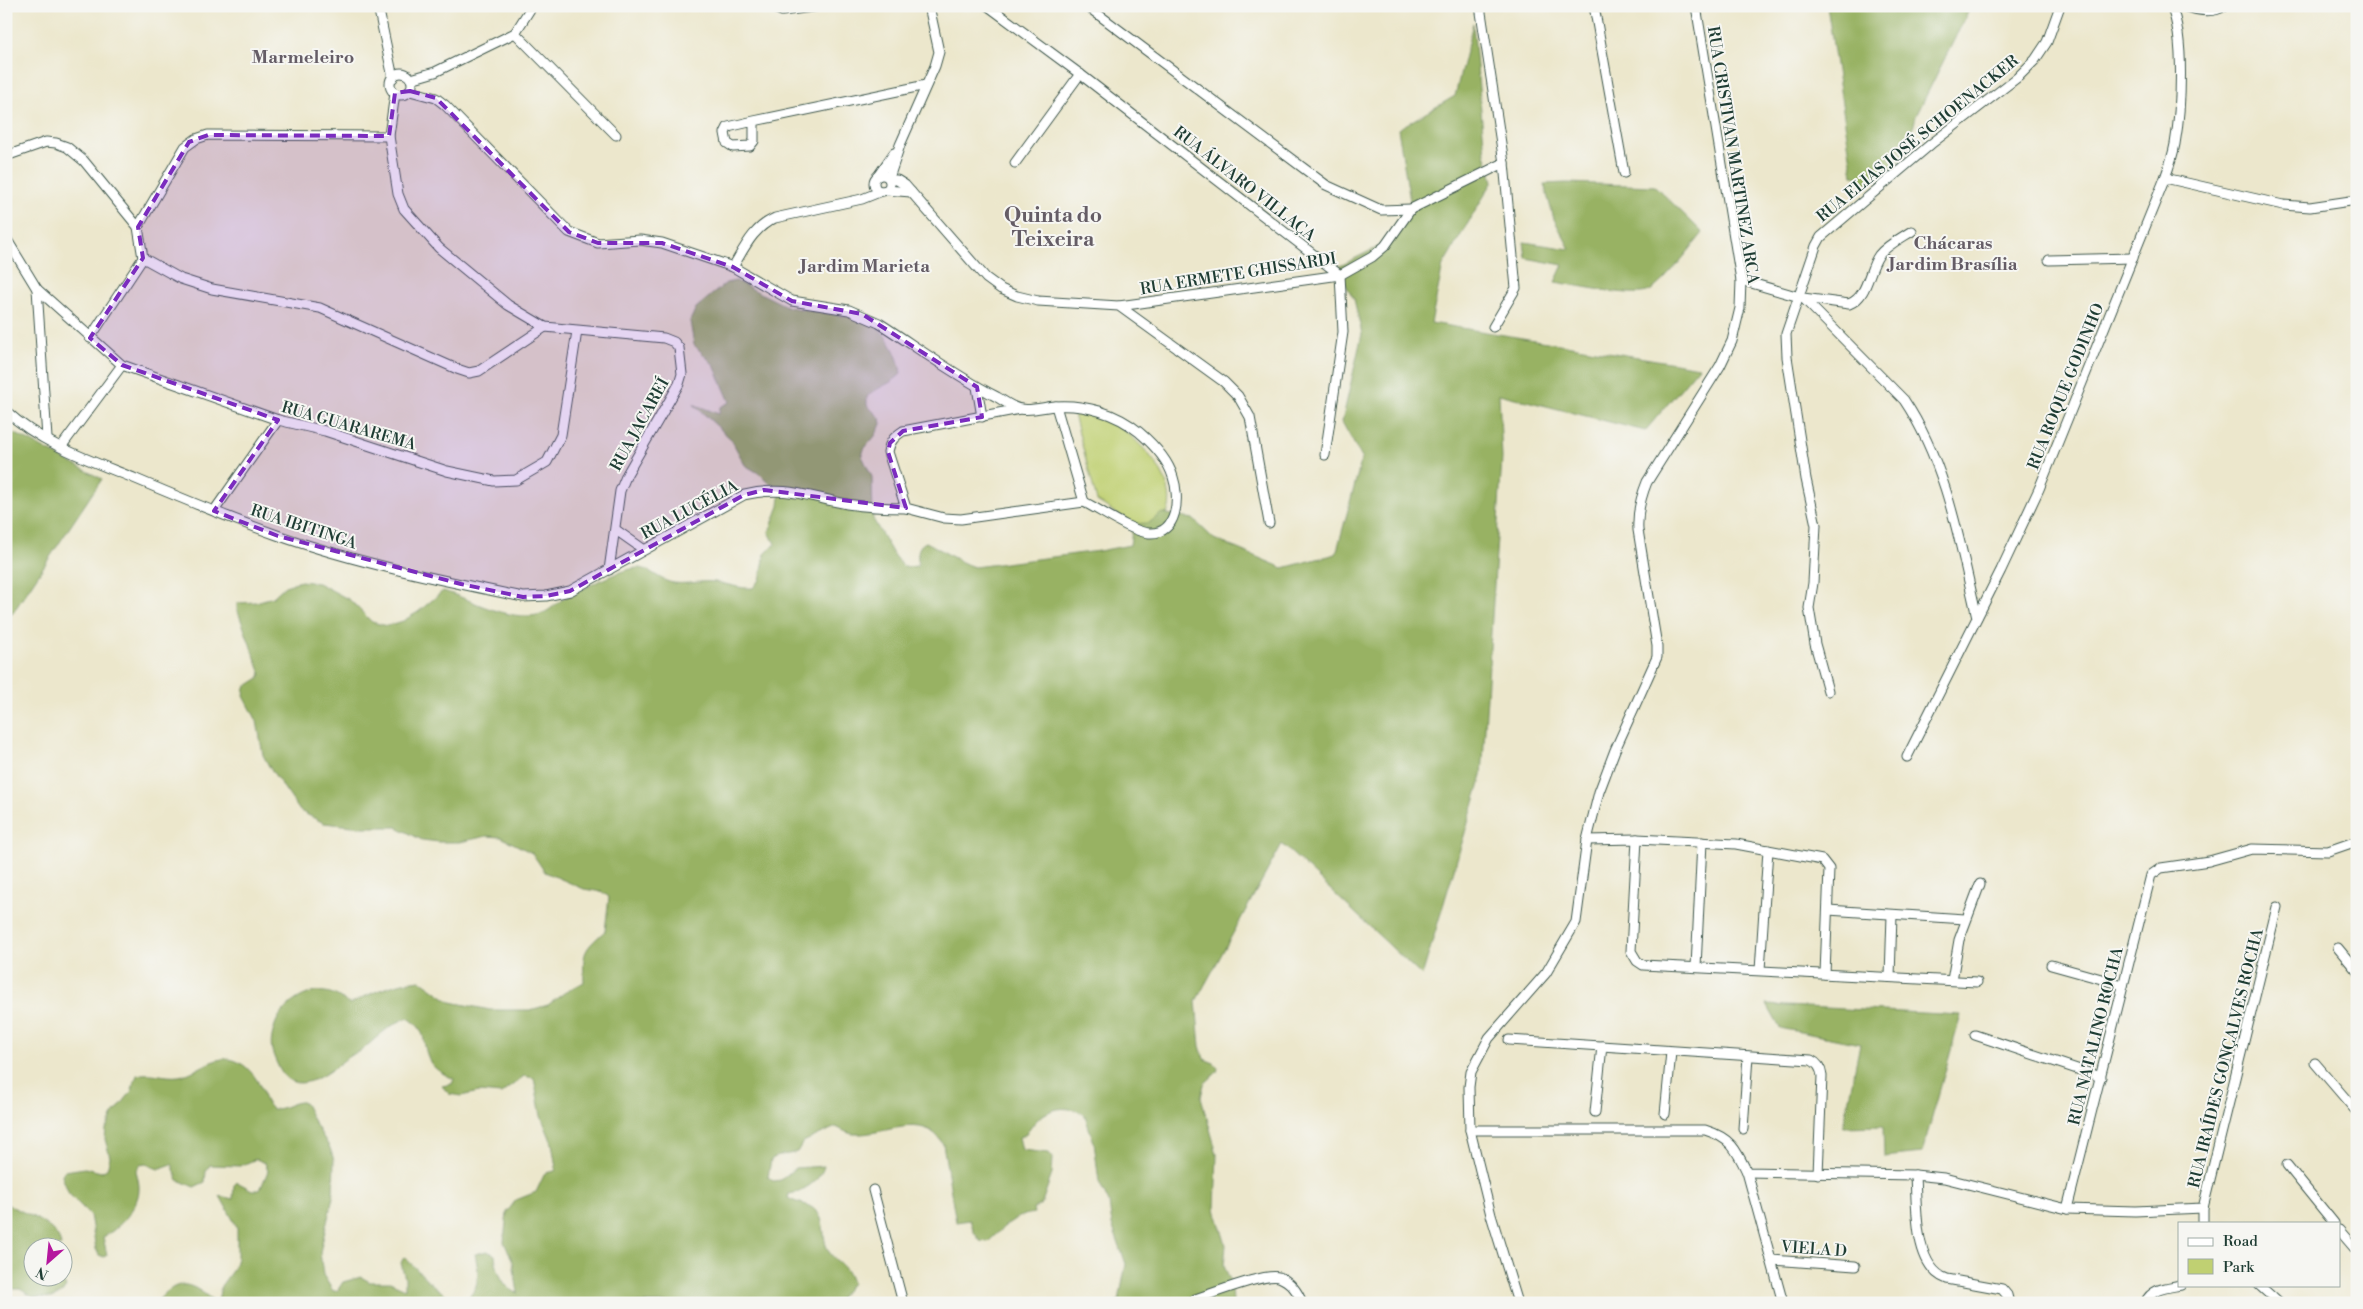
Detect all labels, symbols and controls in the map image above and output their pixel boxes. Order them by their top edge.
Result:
street label: RUA CRISTIVAN MARTINEZ ARCA [1703,25,1763,287]
district label: Marmeleiro [252,46,354,69]
street label: RUA ELIAS JOSÉ SCHOENACKER [1811,49,2024,227]
street label: RUA ÁLVARO VILLAÇA [1169,120,1322,246]
district label: Quinta do Teixeira [1004,203,1102,253]
district label: Chácaras Jardim Brasília [1885,232,2018,276]
street label: RUA ERMETE GHISSARDI [1139,249,1338,299]
district label: Jardim Marieta [797,255,930,278]
street label: RUA ROQUE GODINHO [2023,300,2109,473]
street label: RUA JACAREÍ [604,373,674,475]
street label: RUA GUARAREMA [279,397,419,455]
street label: RUA LUCÉLIA [636,474,742,544]
street label: RUA IBITINGA [248,500,360,554]
street label: RUA IRAÍDES GONÇALVES ROCHA [2182,925,2268,1190]
street label: RUA NATALINO ROCHA [2064,944,2128,1127]
legend [2178,1222,2340,1286]
text: Road [2223,1232,2258,1251]
north arrow [22,1236,72,1286]
street label: VIELA D [1779,1237,1848,1261]
text: Park [2223,1258,2255,1277]
text: N [34,1262,52,1283]

